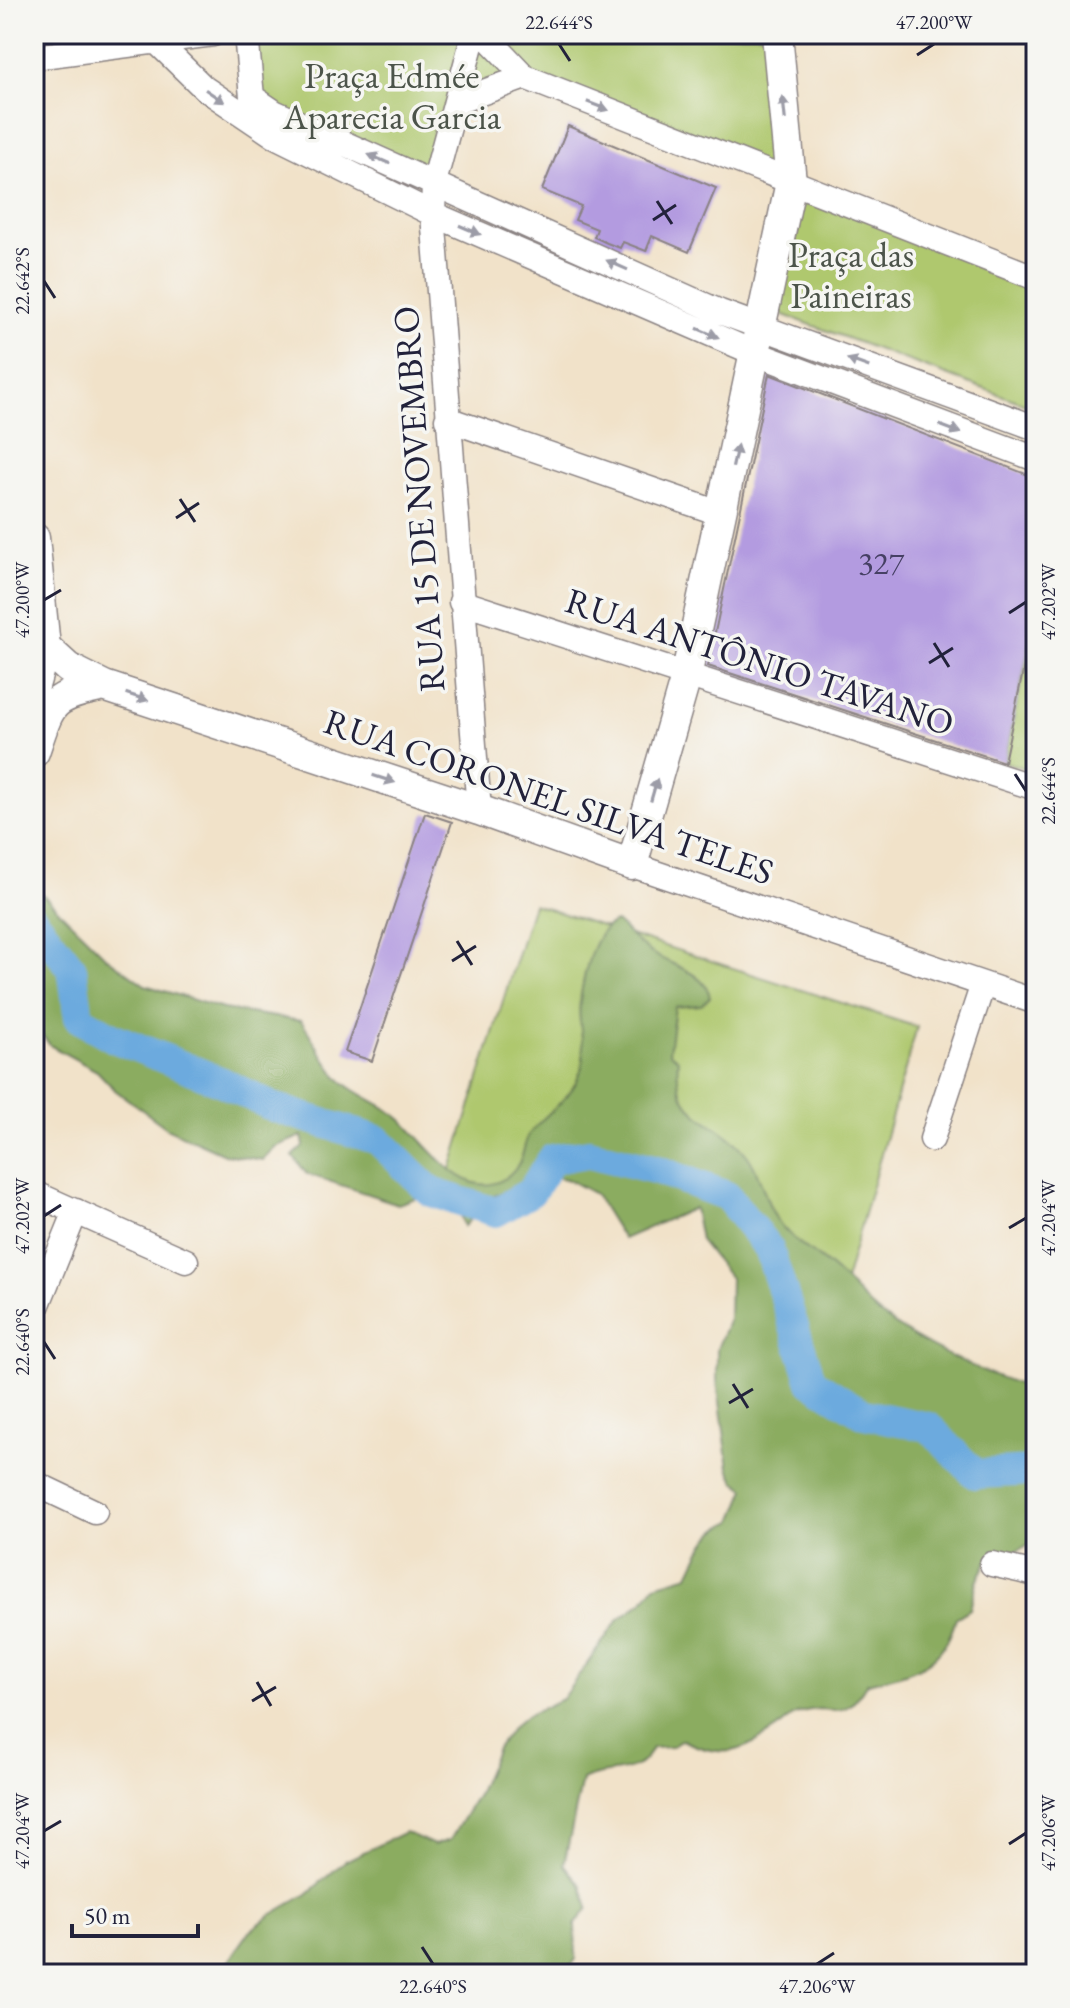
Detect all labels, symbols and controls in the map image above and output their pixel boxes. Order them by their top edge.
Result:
text: 22.644°S [525,9,593,35]
text: 47.200°W [896,9,973,35]
park label: Praça Edmée Aparecia Garcia [282,52,502,140]
one-way arrow [205,88,226,103]
one-way arrow [778,95,791,120]
one-way arrow [586,100,610,113]
one-way arrow [368,153,391,166]
one-way arrow [458,223,481,236]
park label: Praça das Paineiras [788,231,914,319]
text: 22.642°S [9,247,35,315]
one-way arrow [605,259,629,272]
street label: RUA 15 DE NOVEMBRO [382,304,455,693]
one-way arrow [696,327,720,340]
one-way arrow [846,356,870,369]
one-way arrow [938,423,962,436]
one-way arrow [729,444,742,469]
house number: 327 [858,542,905,584]
text: 47.200°W [9,561,35,638]
text: 47.202°W [1035,563,1061,640]
street label: RUA ANTÔNIO TAVANO [560,576,960,746]
one-way arrow [125,691,149,704]
street label: RUA CORONEL SILVA TELES [318,697,779,895]
text: 22.644°S [1035,757,1061,825]
one-way arrow [372,773,396,785]
one-way arrow [648,778,660,803]
text: 47.202°W [9,1177,35,1254]
text: 47.204°W [1035,1179,1061,1256]
text: 22.640°S [9,1308,35,1376]
text: 47.204°W [9,1792,35,1869]
text: 47.206°W [1035,1794,1061,1871]
scale bar [72,1888,198,1938]
text: 50 m [84,1900,131,1931]
text: 22.640°S [399,1973,467,1999]
text: 47.206°W [779,1973,856,1999]

